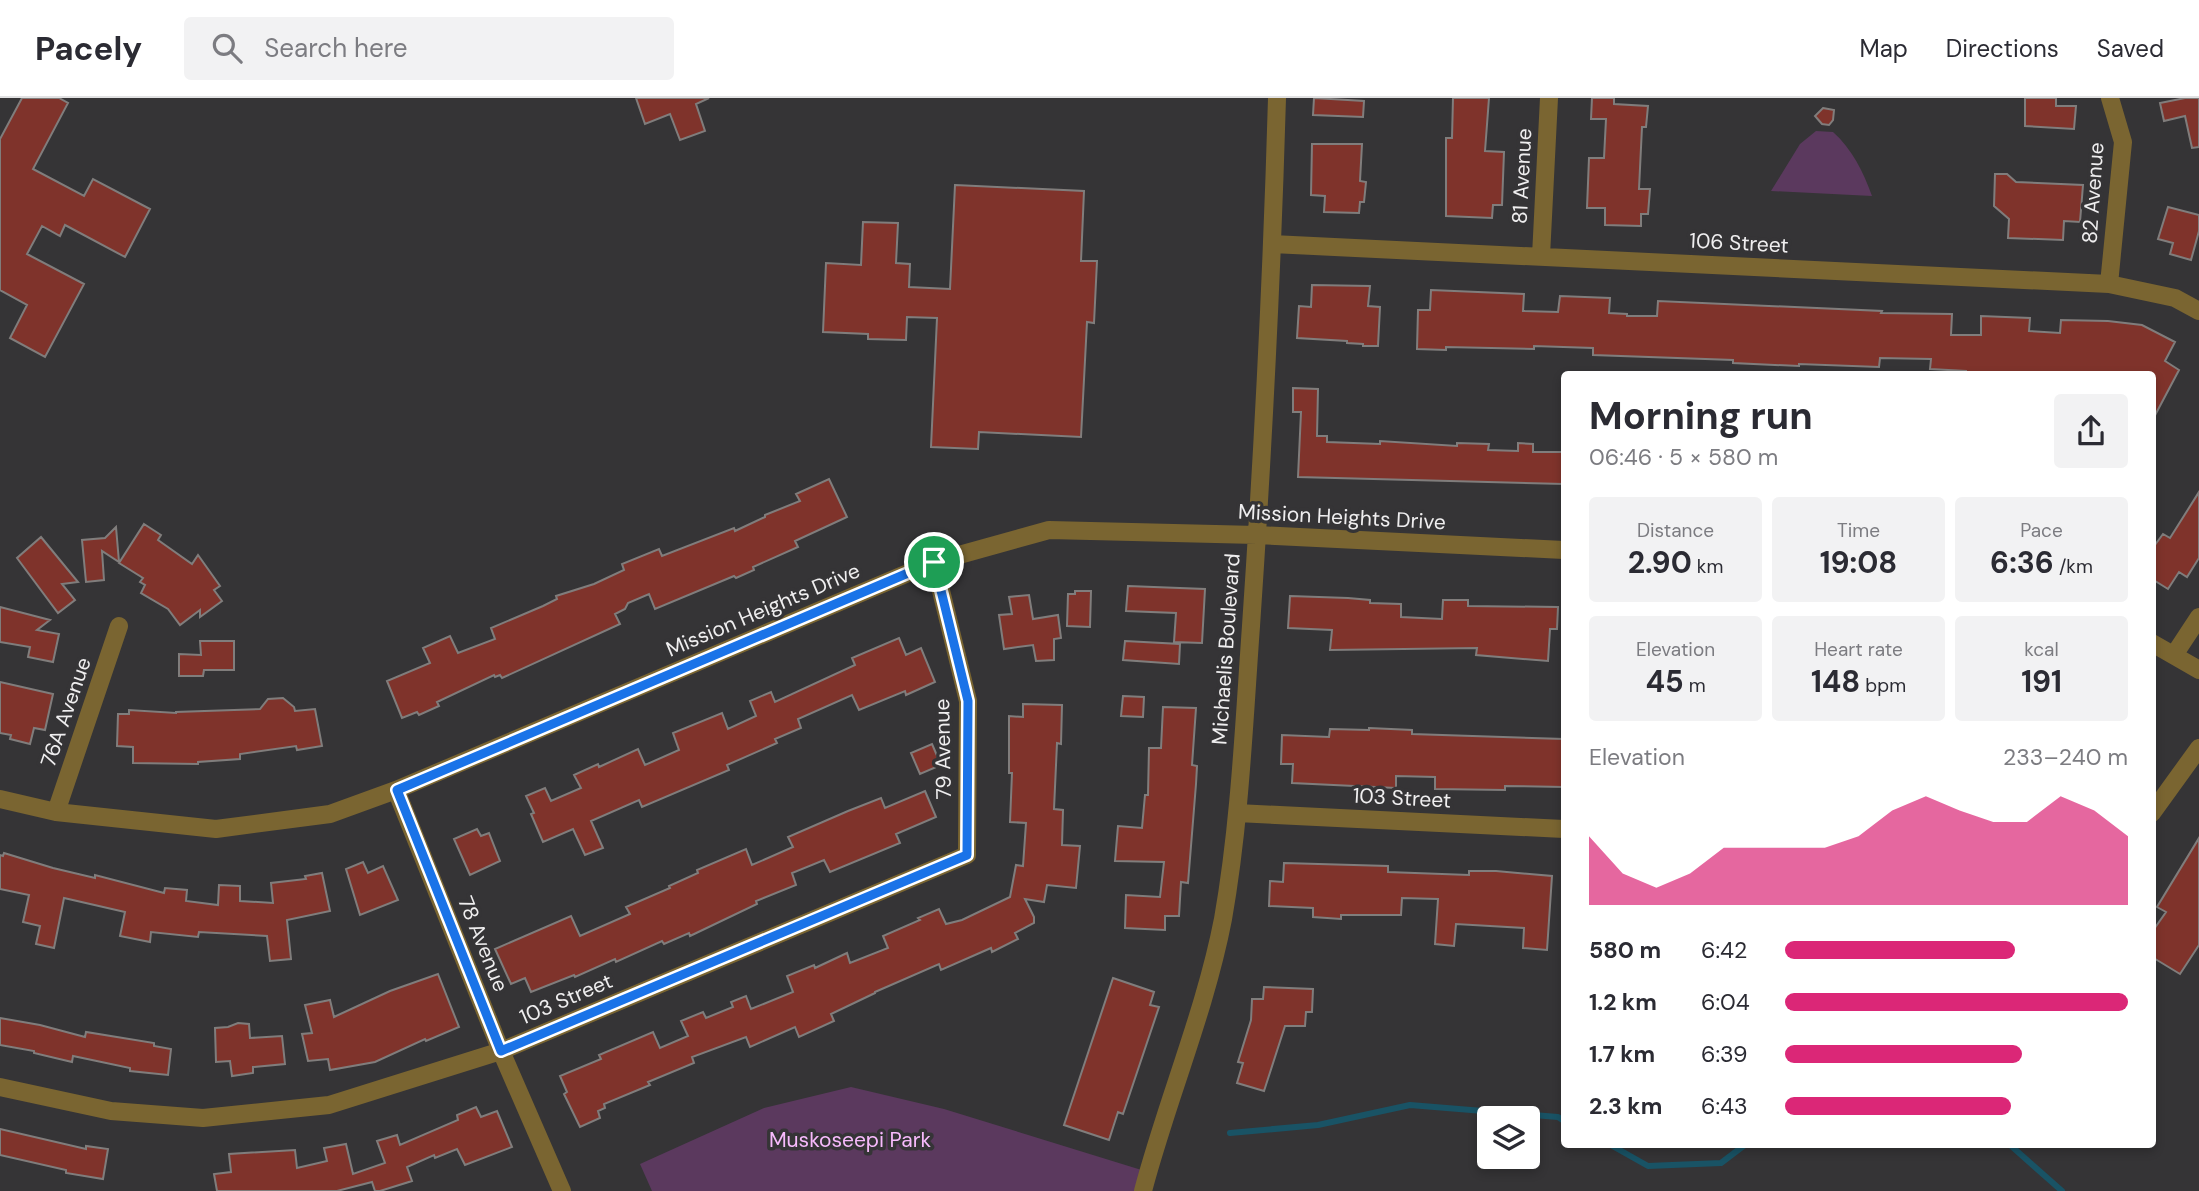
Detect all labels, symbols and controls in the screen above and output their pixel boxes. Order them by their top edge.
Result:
search box [184,17,674,80]
text: Pacely [35,27,142,70]
icon: search [208,29,246,67]
text: Search here [264,31,408,65]
text: Map [1860,33,1908,64]
text: Directions [1946,33,2059,64]
text: Saved [2097,33,2164,64]
street label: 81 Avenue [1506,127,1538,225]
street label: 82 Avenue [2075,141,2111,245]
street label: 106 Street [1689,226,1789,260]
text: Morning run [1589,391,1813,441]
button: share [2054,394,2128,468]
text: 06:46 · 5 × 580 m [1589,442,1778,472]
street label: Mission Heights Drive [1237,498,1447,536]
text: Distance [1637,518,1714,543]
text: Time [1837,518,1880,543]
text: Pace [2020,518,2063,543]
pin [904,532,964,592]
icon: arrive [915,543,953,581]
text: 2.90 [1628,543,1692,582]
text: 19:08 [1820,543,1897,582]
text: 6:36 [1990,543,2054,582]
street label: Michaelis Boulevard [1205,552,1247,746]
text: km [1692,554,1723,579]
text: /km [2054,554,2093,579]
street label: Mission Heights Drive [662,556,864,664]
text: Elevation [1636,637,1715,662]
text: Heart rate [1814,637,1903,662]
text: kcal [2024,637,2059,662]
street label: 76A Avenue [34,654,98,770]
text: 45 [1645,662,1684,701]
text: 148 [1811,662,1860,701]
text: 191 [2021,662,2062,701]
text: m [1684,673,1706,698]
text: bpm [1860,673,1906,698]
street label: 79 Avenue [928,698,958,800]
text: Elevation [1589,742,1685,772]
text: 233–240 m [2003,742,2128,772]
street label: 103 Street [1352,781,1452,815]
street label: 78 Avenue [451,892,515,996]
text: 580 m [1589,935,1661,965]
text: 6:42 [1701,935,1747,965]
street label: 103 Street [515,967,617,1031]
text: 1.2 km [1589,987,1657,1017]
text: 6:04 [1701,987,1750,1017]
text: 1.7 km [1589,1039,1655,1069]
text: 6:39 [1701,1039,1747,1069]
text: 2.3 km [1589,1091,1662,1121]
text: 6:43 [1701,1091,1748,1121]
map controls [1477,1106,1540,1169]
button: layers [1477,1106,1540,1169]
park label: Muskoseepi Park [769,1126,931,1154]

